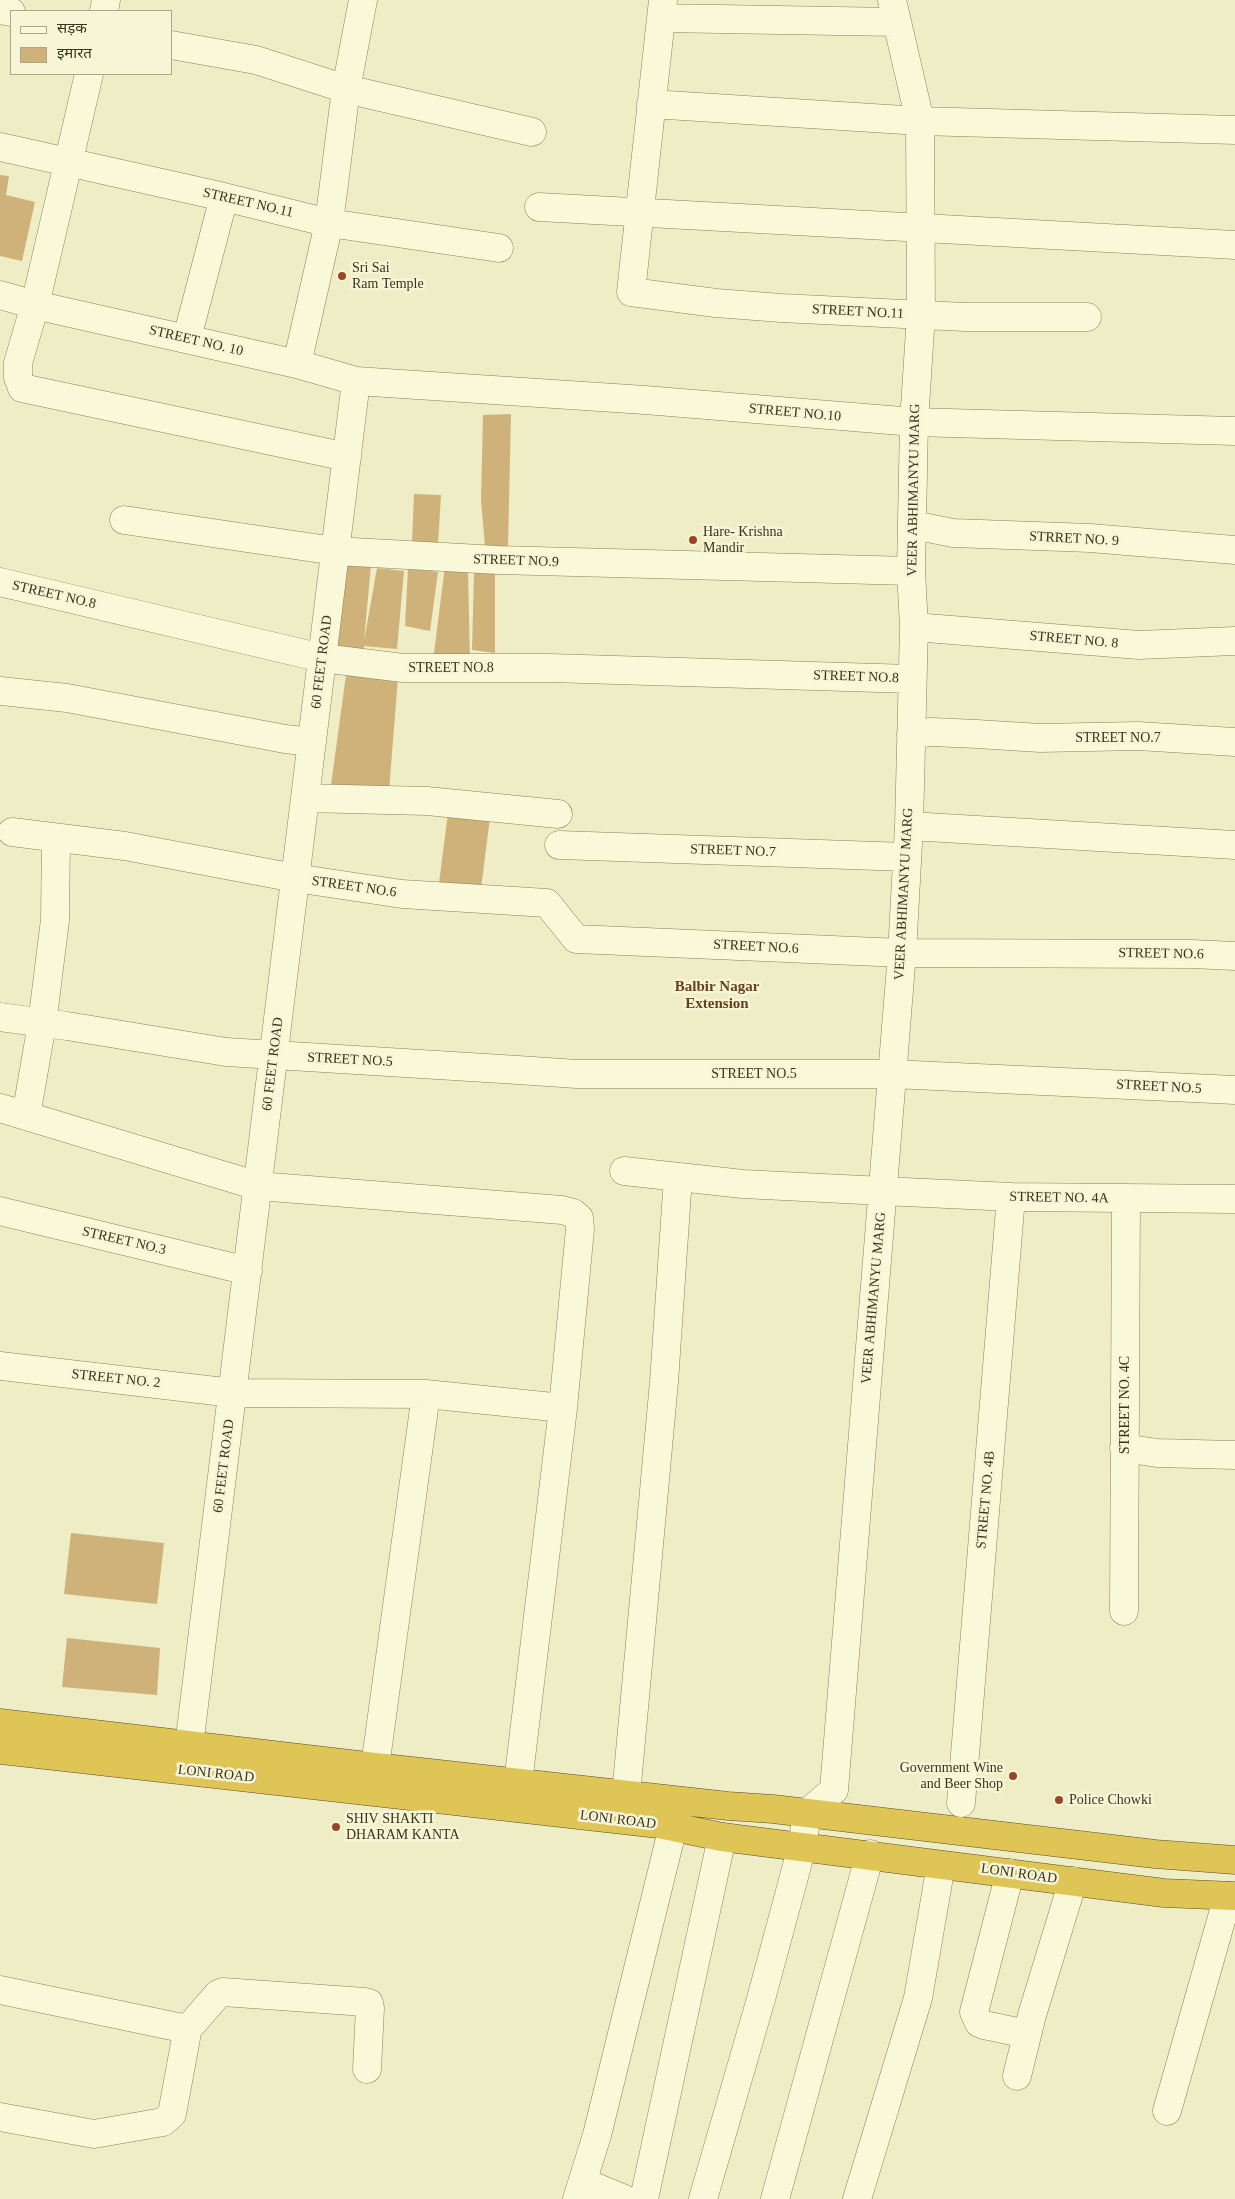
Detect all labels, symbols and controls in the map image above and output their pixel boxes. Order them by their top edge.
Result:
legend [10,10,172,75]
text: सड़क [57,20,87,36]
text: इमारत [57,45,92,61]
street label: STREET NO.11 [201,184,295,222]
place label: Sri Sai Ram Temple [352,260,424,292]
marker: Sri Sai Ram Temple [336,270,348,282]
street label: STREET NO.11 [812,301,904,323]
street label: STREET NO. 10 [147,322,245,360]
street label: STREET NO.10 [748,401,842,425]
street label: VEER ABHIMANYU MARG [904,404,924,576]
place label: Hare- Krishna Mandir [703,524,783,556]
street label: STRRET NO. 9 [1029,528,1119,550]
marker: Hare- Krishna Mandir [687,534,699,546]
street label: STREET NO.9 [473,551,559,571]
street label: STREET NO.8 [10,577,98,613]
street label: 60 FEET ROAD [308,614,336,710]
street label: STREET NO. 8 [1029,628,1119,652]
street label: STREET NO.8 [408,660,494,676]
street label: STREET NO.8 [813,667,899,687]
street label: STREET NO.7 [1075,730,1161,746]
street label: VEER ABHIMANYU MARG [891,807,917,981]
street label: STREET NO.7 [690,841,776,861]
street label: STREET NO.6 [310,873,398,901]
street label: STREET NO.6 [713,936,799,958]
street label: STREET NO.6 [1118,945,1204,963]
district label: Balbir Nagar Extension [675,978,759,1013]
street label: 60 FEET ROAD [259,1016,287,1112]
street label: STREET NO.5 [307,1049,393,1071]
street label: STREET NO.5 [711,1066,797,1082]
street label: STREET NO.5 [1116,1076,1202,1098]
street label: STREET NO. 4A [1009,1189,1109,1207]
street label: VEER ABHIMANYU MARG [858,1211,890,1385]
street label: STREET NO.3 [80,1223,168,1259]
street label: STREET NO. 4C [1117,1356,1133,1454]
street label: STREET NO. 2 [71,1366,161,1392]
street label: 60 FEET ROAD [210,1418,238,1514]
street label: STREET NO. 4B [973,1450,999,1550]
place label: Government Wine and Beer Shop [900,1760,1003,1792]
street label: LONI ROAD [177,1762,255,1786]
marker: Government Wine and Beer Shop [1007,1770,1019,1782]
place label: Police Chowki [1069,1792,1152,1808]
marker: Police Chowki [1053,1794,1065,1806]
street label: LONI ROAD [579,1807,657,1833]
place label: SHIV SHAKTI DHARAM KANTA [346,1811,460,1844]
marker: SHIV SHAKTI DHARAM KANTA [330,1821,342,1833]
street label: LONI ROAD [980,1860,1058,1888]

